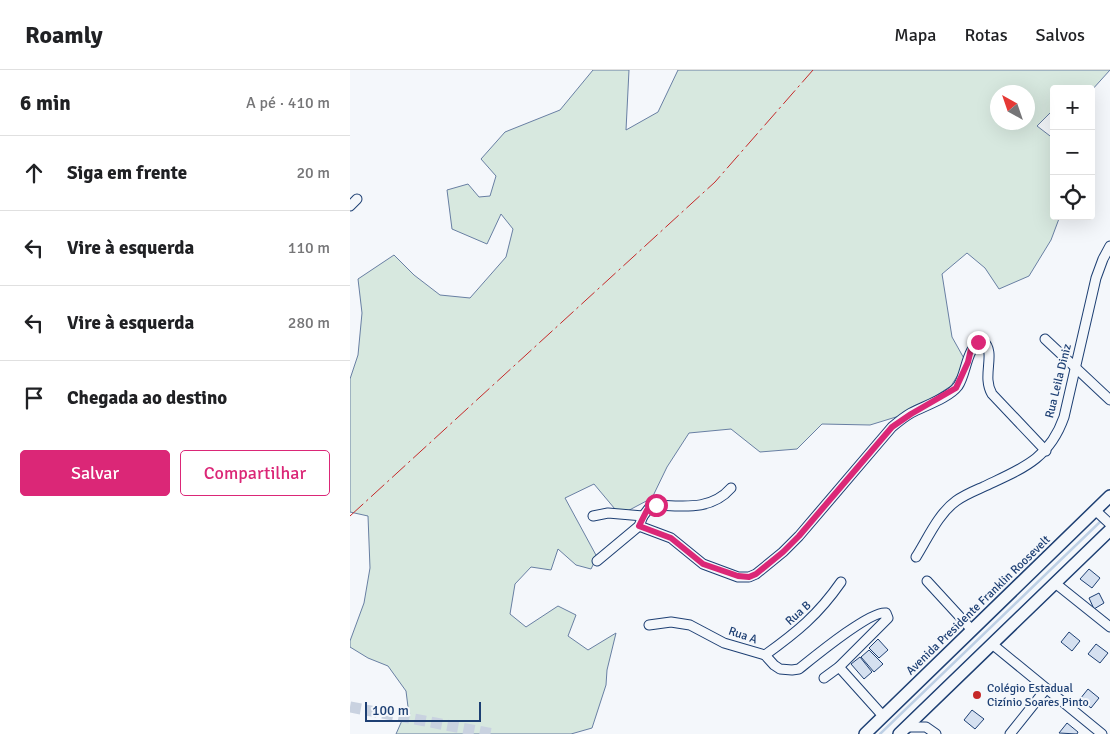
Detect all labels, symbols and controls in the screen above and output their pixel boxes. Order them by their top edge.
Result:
text: Roamly [25,20,103,50]
text: Mapa [894,24,937,46]
text: Rotas [965,24,1008,46]
text: Salvos [1036,24,1085,46]
north arrow [990,85,1035,130]
map controls [1050,85,1095,220]
button: + [1050,85,1095,130]
text: 6 min [20,90,71,116]
text: A pé · 410 m [246,93,330,113]
button: − [1050,130,1095,175]
icon: ahead [20,159,48,187]
text: Siga em frente [67,161,187,185]
text: 20 m [296,163,330,183]
button: locate [1050,175,1095,220]
icon: left [20,234,48,262]
text: Vire à esquerda [67,236,194,260]
text: 110 m [288,238,330,258]
icon: left [20,309,48,337]
text: Vire à esquerda [67,311,194,335]
text: 280 m [288,313,330,333]
route end [967,331,990,354]
street label: Rua Leila Diniz [1042,342,1075,420]
icon: arrive [20,384,48,412]
text: Chegada ao destino [67,386,227,410]
button: Salvar [20,450,170,496]
button: Compartilhar [180,450,330,496]
route start [645,494,668,517]
street label: Avenida Presidente Franklin Roosevelt [903,532,1054,678]
street label: Rua B [782,598,814,629]
street label: Rua A [726,624,760,648]
place label: Colégio Estadual Cizínio Soares Pinto [987,681,1089,710]
marker: Colégio Estadual Cizínio Soares Pinto [971,689,983,701]
scale bar [365,699,481,722]
text: 100 m [372,702,409,719]

